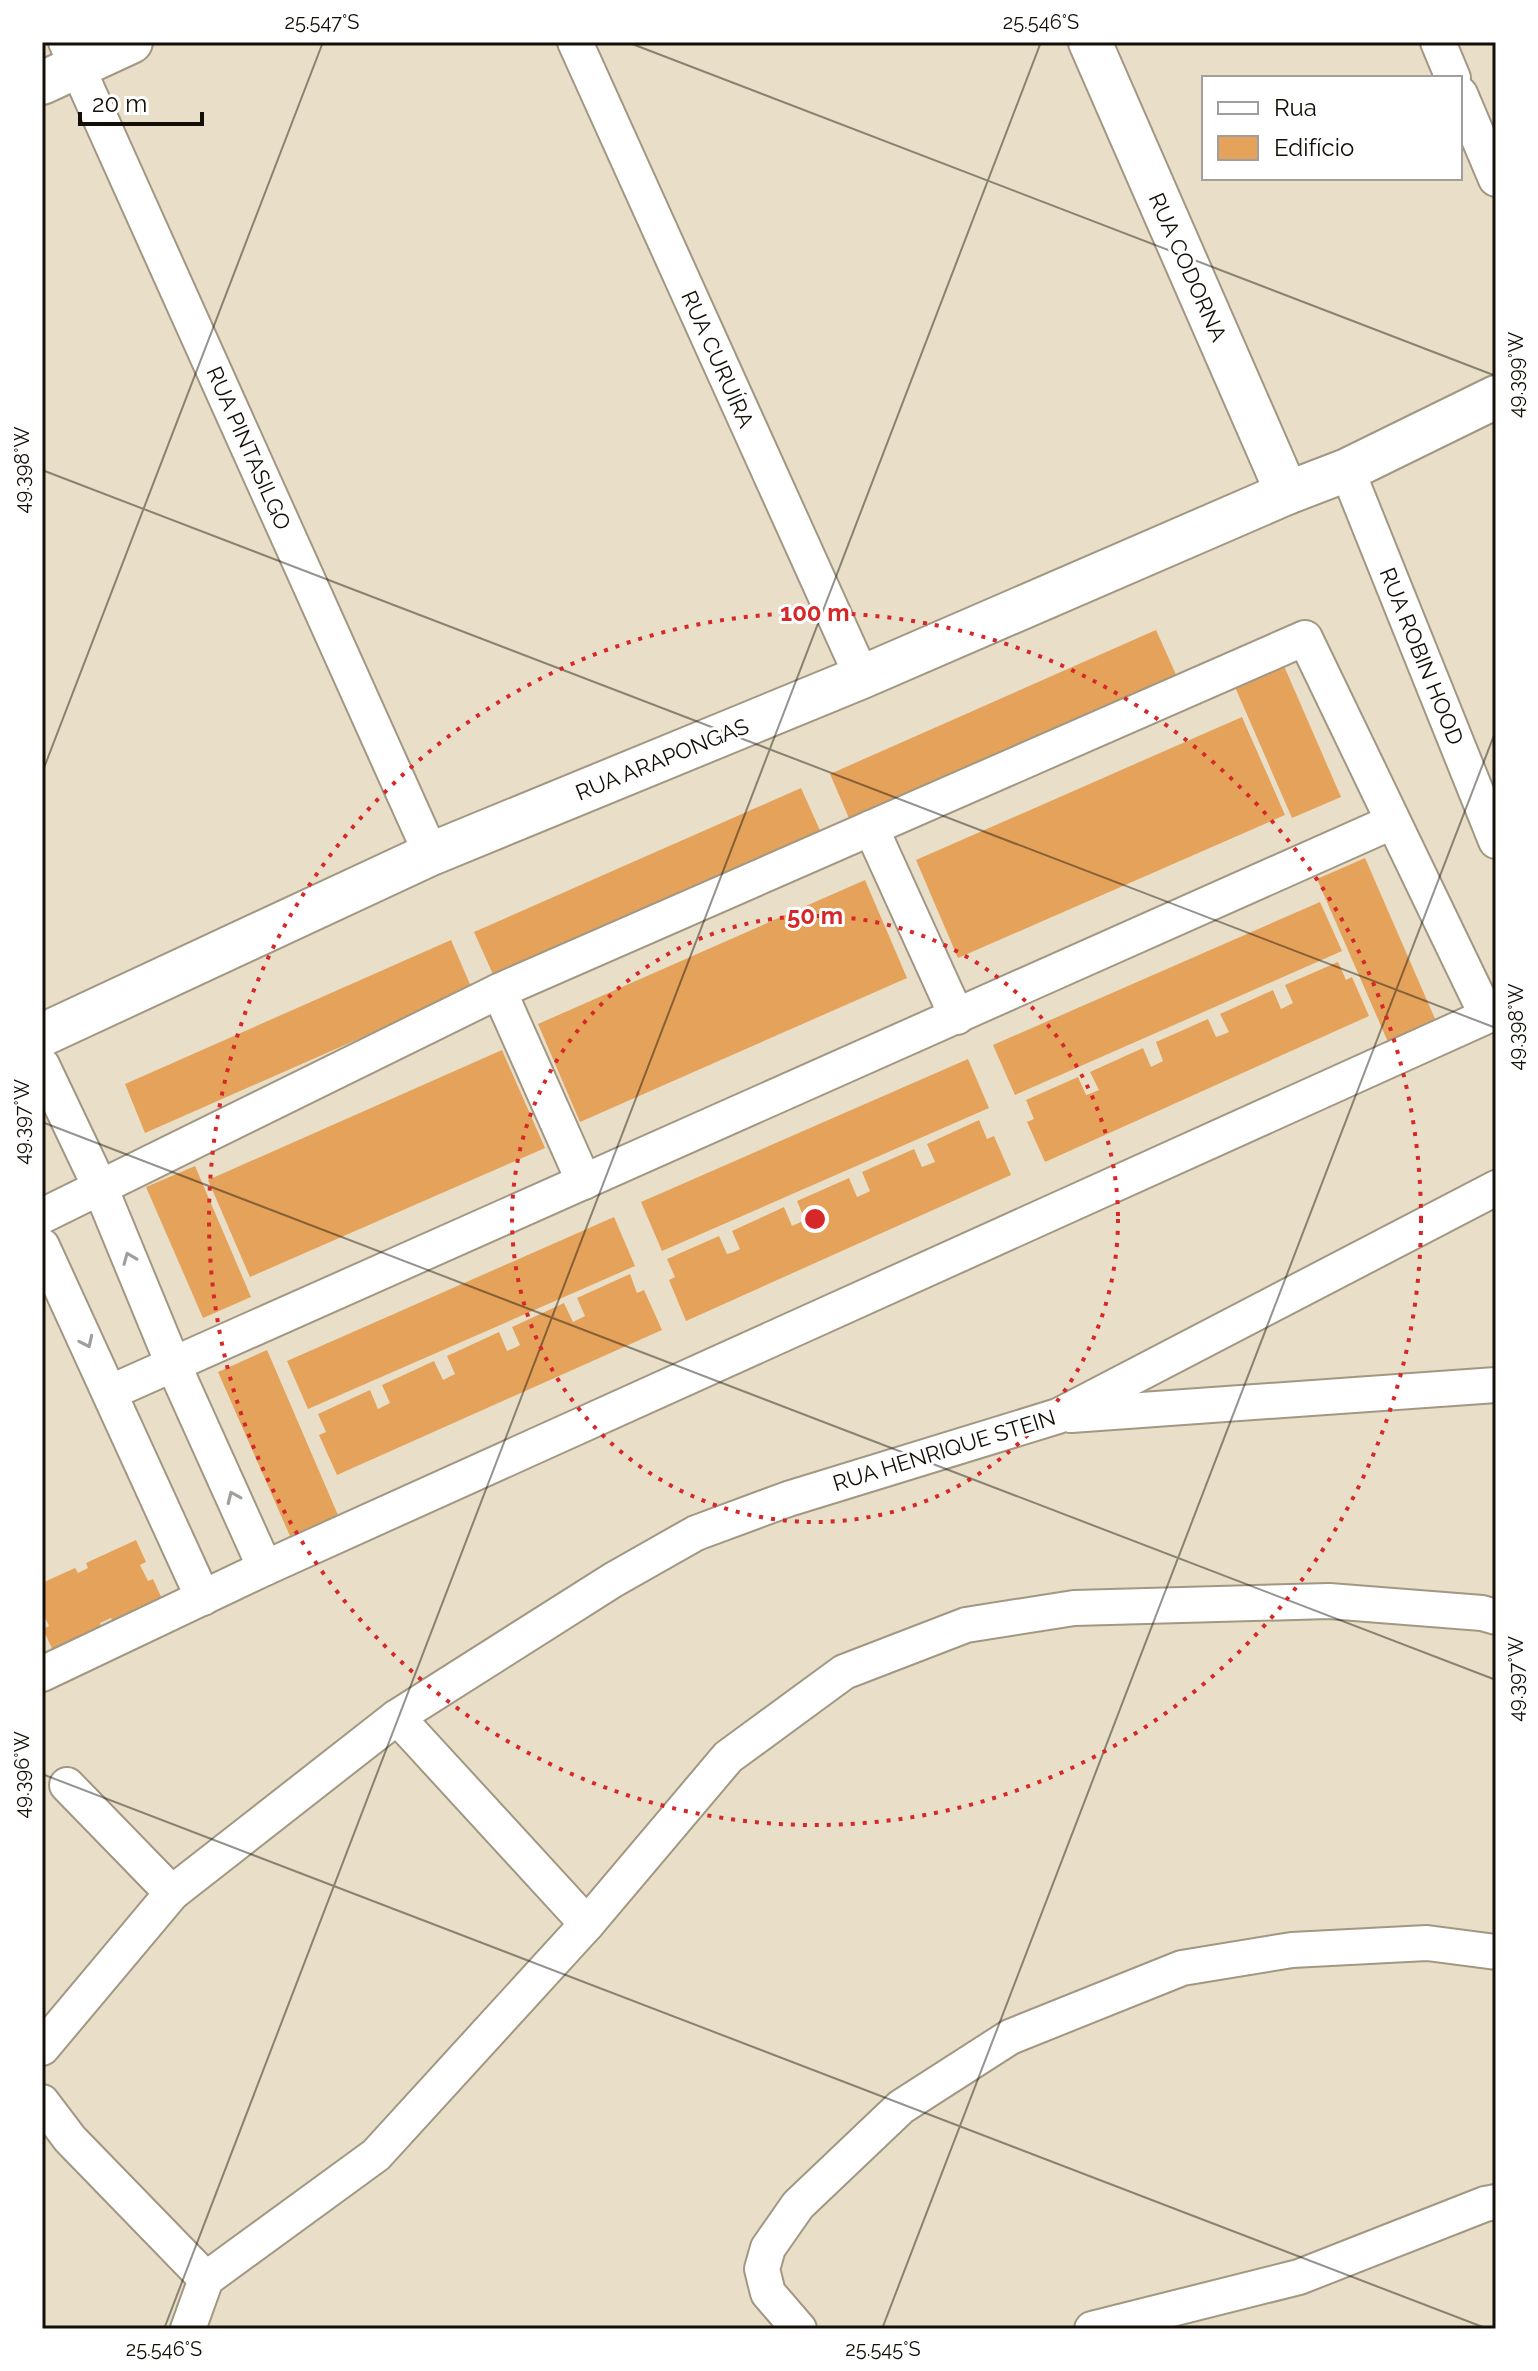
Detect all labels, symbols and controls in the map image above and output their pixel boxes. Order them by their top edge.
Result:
text: 25.547°S [285,10,359,34]
text: 25.546°S [1003,10,1079,34]
scale bar [80,76,202,126]
legend [1202,76,1462,180]
text: 20 m [92,89,147,118]
text: Rua [1274,93,1317,122]
text: Edifício [1274,133,1354,162]
street label: RUA CODORNA [1144,189,1232,346]
street label: RUA CURUÍRA [676,286,760,432]
text: 49.399°W [1504,332,1528,418]
street label: RUA PINTASILGO [201,362,297,534]
text: 49.398°W [10,426,34,513]
street label: RUA ROBIN HOOD [1375,564,1469,748]
text: 100 m [780,598,850,627]
street label: RUA ARAPONGAS [572,712,752,806]
text: 50 m [787,901,843,930]
text: 49.398°W [1504,983,1528,1070]
text: 49.397°W [10,1079,34,1165]
centre of rings [801,1205,829,1233]
one-way arrow [123,1252,139,1266]
one-way arrow [77,1333,93,1348]
street label: RUA HENRIQUE STEIN [830,1404,1058,1496]
one-way arrow [226,1490,242,1505]
text: 49.397°W [1504,1636,1528,1722]
text: 49.396°W [10,1731,34,1819]
text: 25.546°S [126,2337,202,2361]
text: 25.545°S [845,2337,921,2361]

